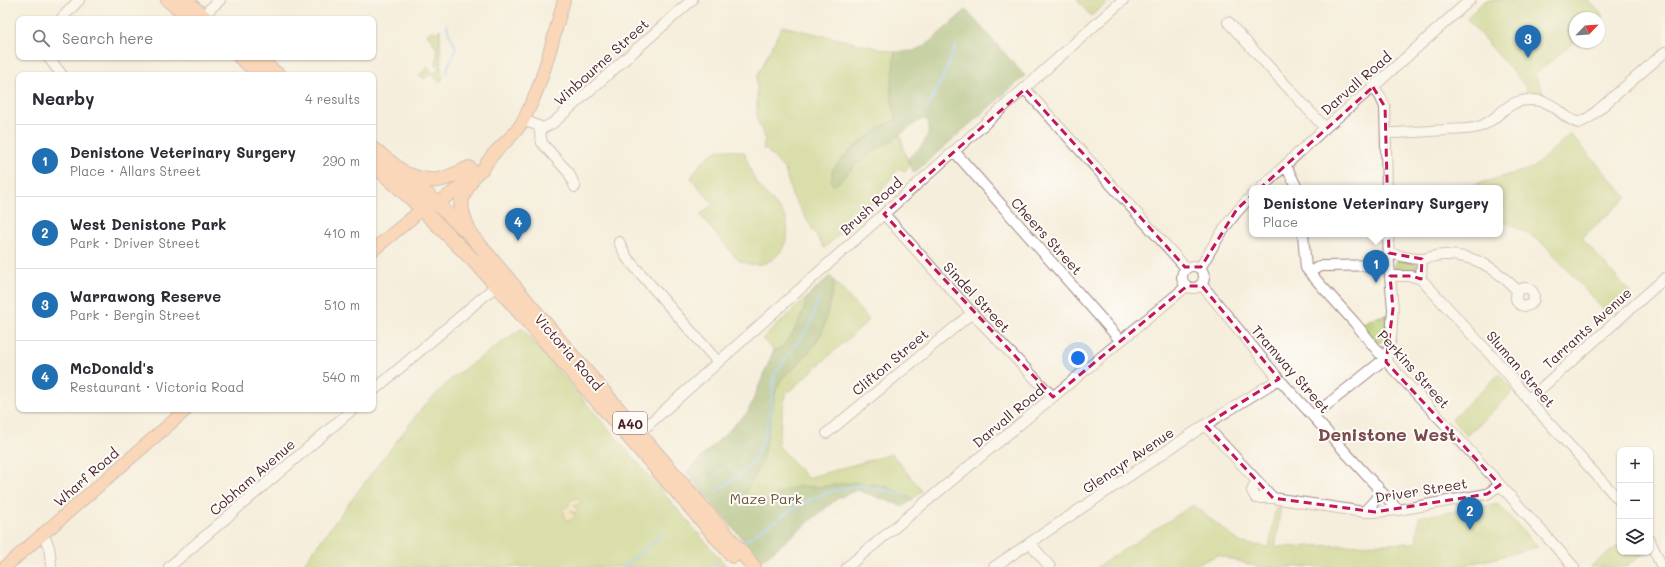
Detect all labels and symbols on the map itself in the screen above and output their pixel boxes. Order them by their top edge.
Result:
north arrow [1569,12,1605,48]
street label: Winbourne Street [549,14,653,110]
pin: 3 [1515,25,1541,58]
street label: Darvall Road [1317,47,1395,119]
street label: Brush Road [836,173,906,239]
street label: Cheers Street [1007,193,1087,279]
pin: 4 [505,208,531,241]
pin: 1 [1363,250,1389,283]
street label: Sindel Street [939,258,1015,336]
street label: Tarrants Avenue [1539,283,1635,373]
street label: Victoria Road [531,310,608,394]
street label: Tramway Street [1248,321,1334,417]
street label: Clifton Street [848,324,932,400]
street label: Perkins Street [1374,326,1454,412]
street label: Sluman Street [1482,327,1560,411]
your location [1068,348,1088,368]
street label: Darvall Road [968,380,1048,452]
road number: A40 [613,412,647,434]
street label: Glenayr Avenue [1079,422,1177,498]
district label: Denistone West [1318,422,1456,446]
street label: Cobham Avenue [205,434,299,520]
street label: Wharf Road [49,443,123,511]
street label: Driver Street [1374,473,1468,507]
park label: Maze Park [730,489,802,508]
pin: 2 [1457,497,1483,530]

